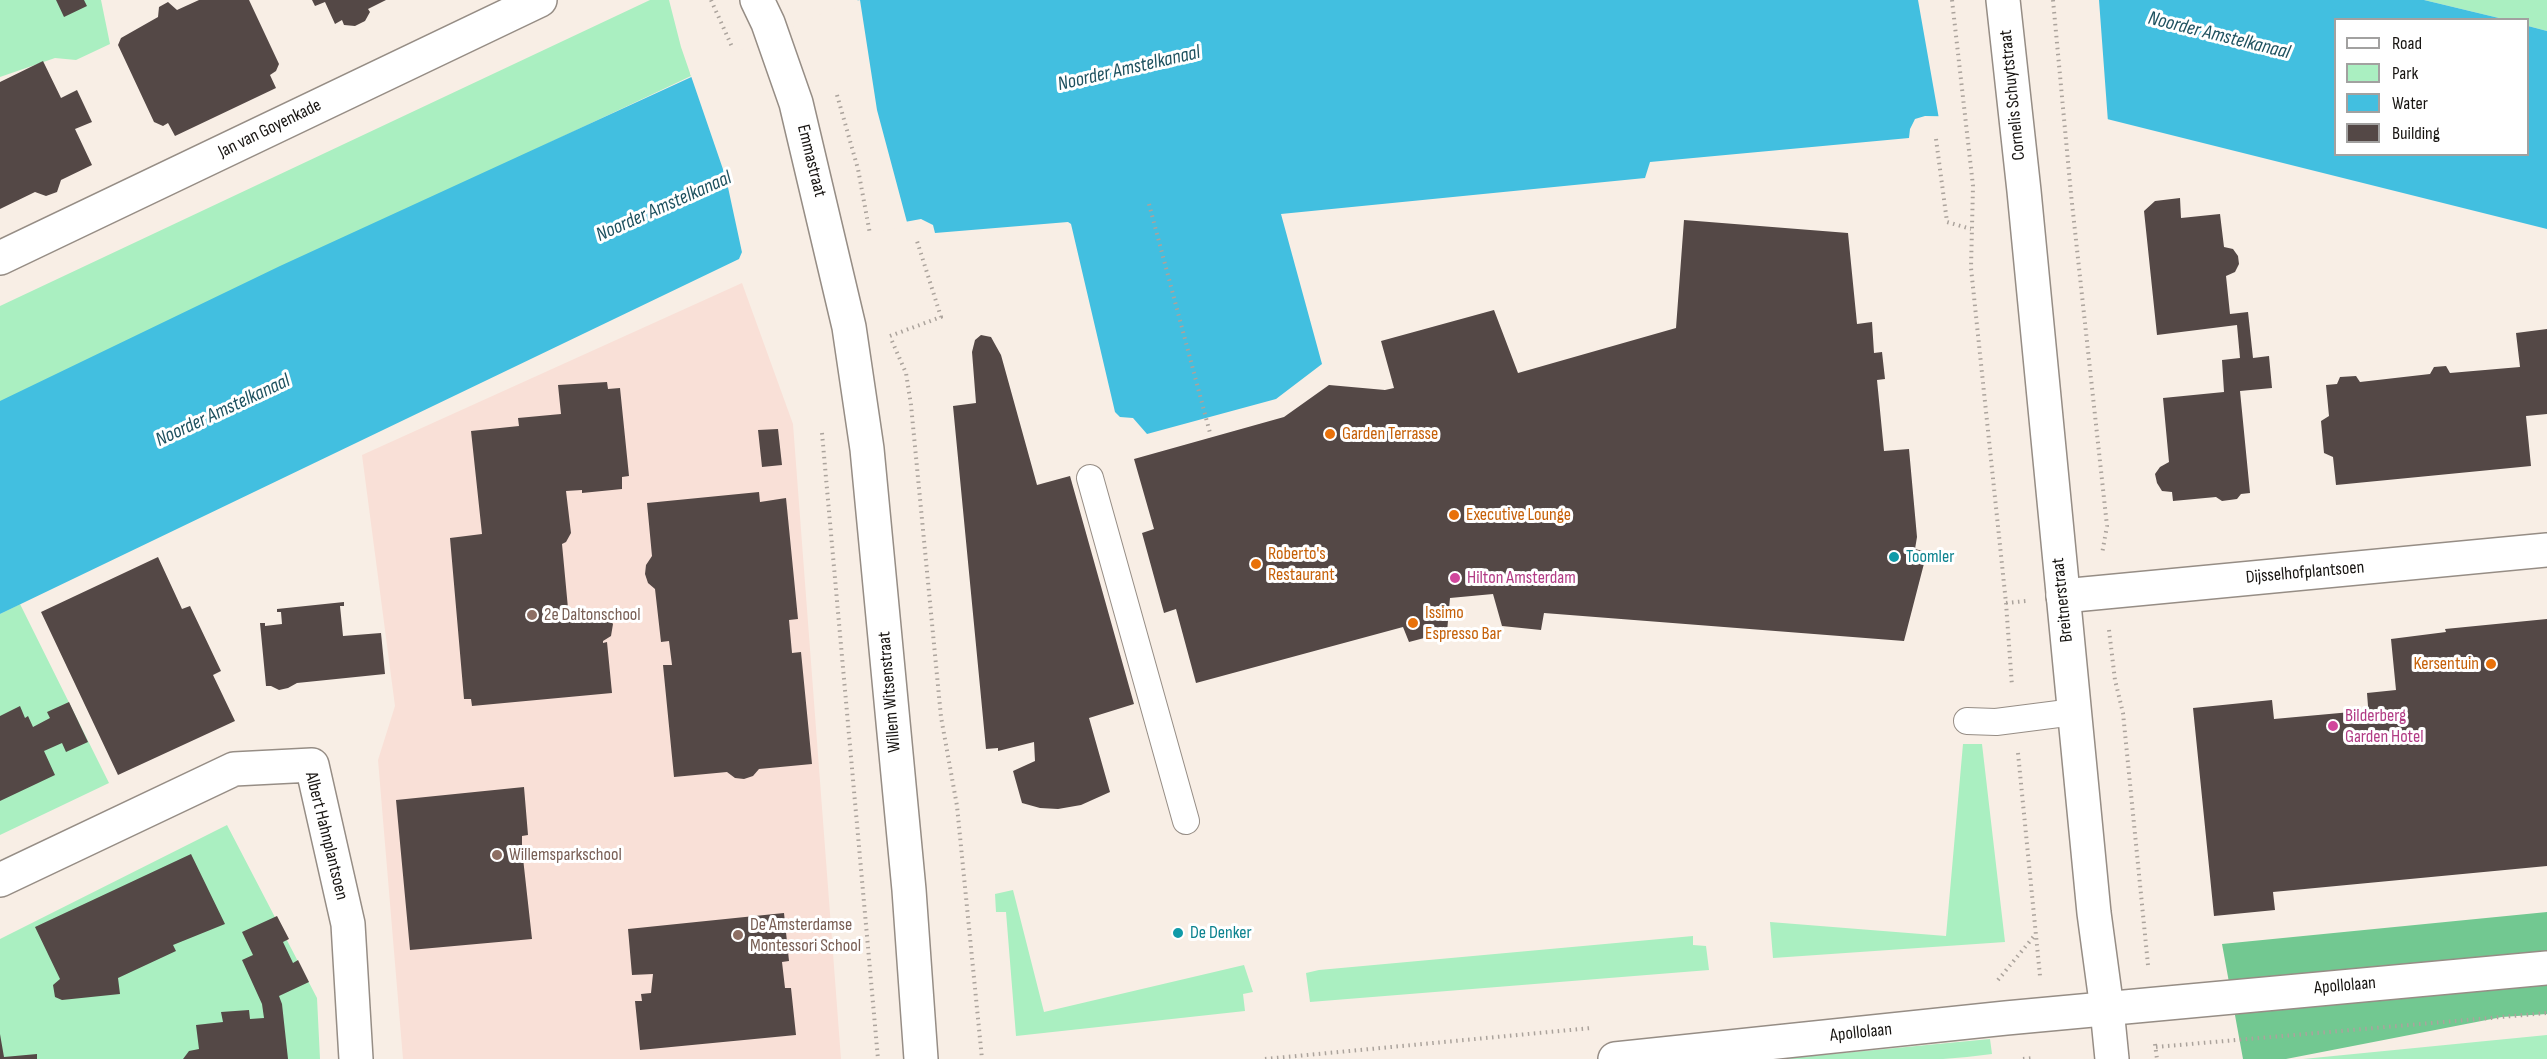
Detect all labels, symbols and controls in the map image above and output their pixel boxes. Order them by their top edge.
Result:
water label: Noorder Amstelkanaal [2146,7,2292,65]
legend [2334,18,2529,156]
street label: Cornelis Schuytstraat [1995,29,2031,161]
text: Road [2392,33,2422,54]
water label: Noorder Amstelkanaal [1055,41,1203,97]
text: Park [2392,63,2418,84]
text: Water [2392,93,2428,114]
street label: Jan van Goyenkade [215,95,325,163]
street label: Emmastraat [792,123,830,199]
text: Building [2392,123,2440,144]
water label: Noorder Amstelkanaal [593,166,735,248]
water label: Noorder Amstelkanaal [152,369,294,453]
place label: Garden Terrasse [1342,423,1438,445]
marker: Garden Terrasse [1323,427,1337,441]
place label: Executive Lounge [1466,504,1571,526]
marker: Executive Lounge [1447,508,1461,522]
place label: Roberto's Restaurant [1268,543,1335,586]
place label: Toomler [1906,546,1954,568]
marker: Toomler [1887,550,1901,564]
marker: Roberto's Restaurant [1249,557,1263,571]
street label: Breitnerstraat [2048,557,2078,643]
street label: Dijsselhofplantsoen [2245,557,2365,589]
place label: Hilton Amsterdam [1467,567,1576,589]
marker: Hilton Amsterdam [1448,571,1462,585]
place label: Issimo Espresso Bar [1425,602,1502,644]
place label: 2e Daltonschool [544,604,641,626]
marker: 2e Daltonschool [525,608,539,622]
marker: Issimo Espresso Bar [1406,616,1420,630]
street label: Willem Witsenstraat [874,631,906,753]
place label: Kersentuin [2413,653,2479,675]
marker: Kersentuin [2484,657,2498,671]
place label: Bilderberg Garden Hotel [2345,705,2424,748]
marker: Bilderberg Garden Hotel [2326,719,2340,733]
street label: Albert Hahnplantsoen [300,770,352,902]
place label: Willemsparkschool [509,844,622,866]
marker: Willemsparkschool [490,848,504,862]
place label: De Amsterdamse Montessori School [750,914,861,956]
place label: De Denker [1190,922,1252,944]
marker: De Denker [1171,926,1185,940]
marker: De Amsterdamse Montessori School [731,928,745,942]
street label: Apollolaan [2313,973,2377,999]
street label: Apollolaan [1829,1019,1893,1047]

